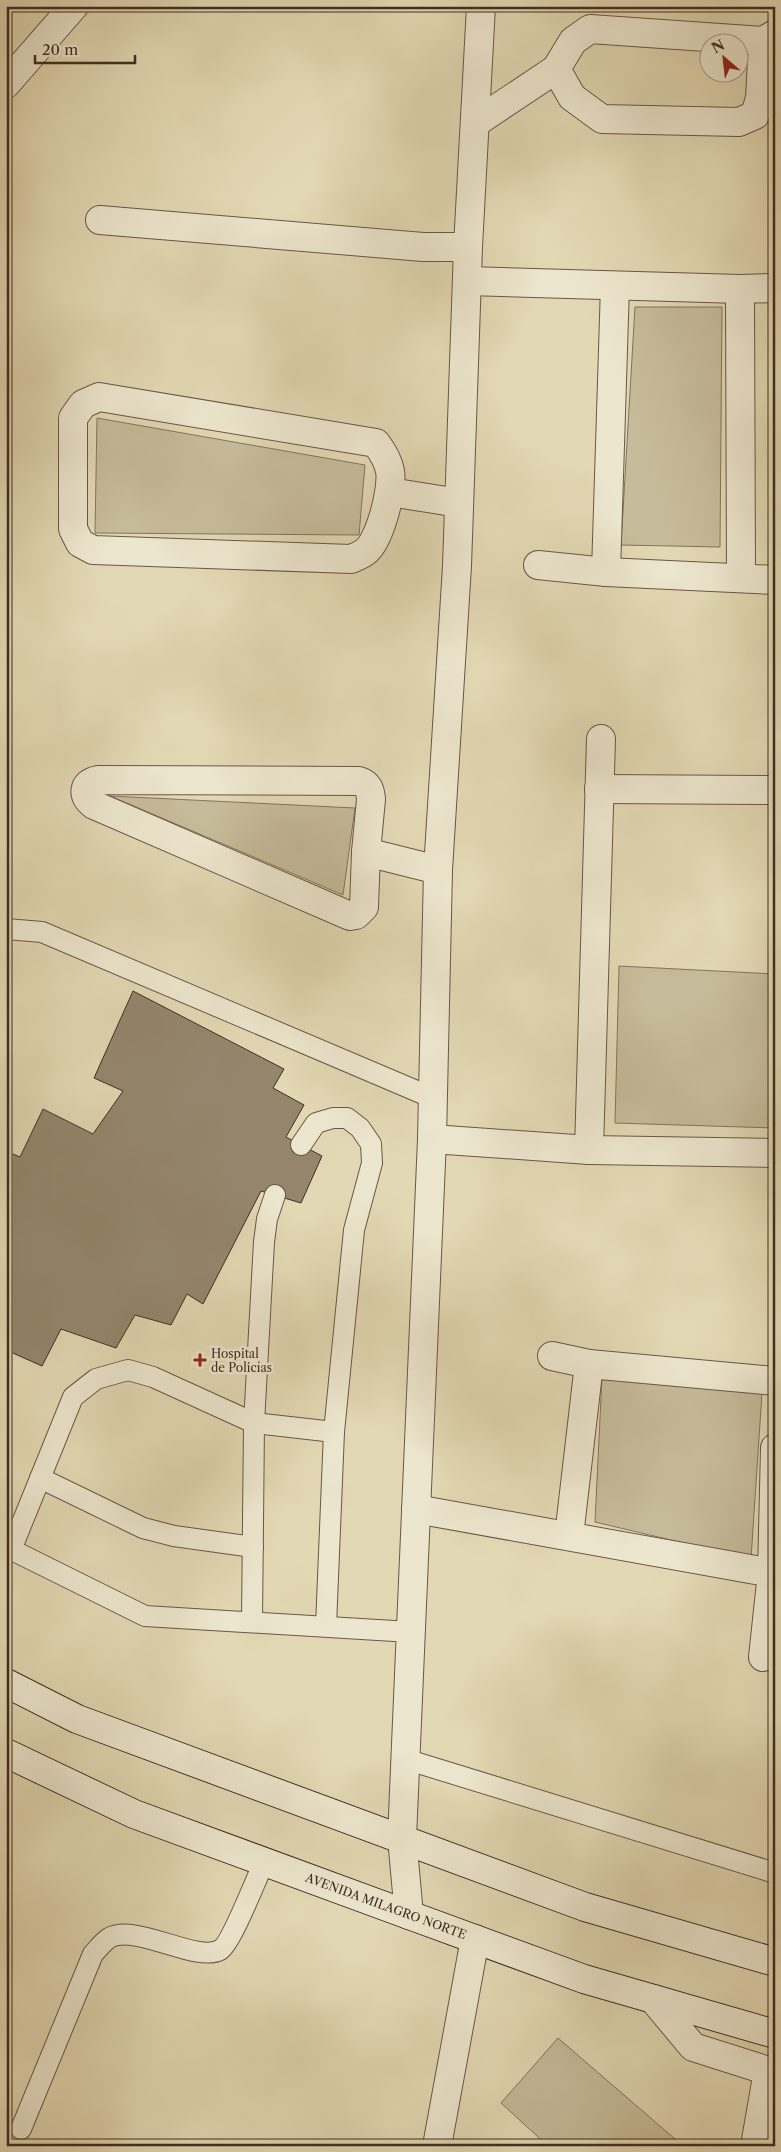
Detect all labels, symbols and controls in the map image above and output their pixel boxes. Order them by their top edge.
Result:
scale bar [35,32,135,64]
north arrow [698,32,748,82]
text: N [708,36,727,57]
text: 20 m [42,40,78,59]
place label: Hospital de Policías [211,1346,272,1375]
marker: Hospital de Policías [193,1353,207,1367]
street label: AVENIDA MILAGRO NORTE [303,1869,469,1942]

